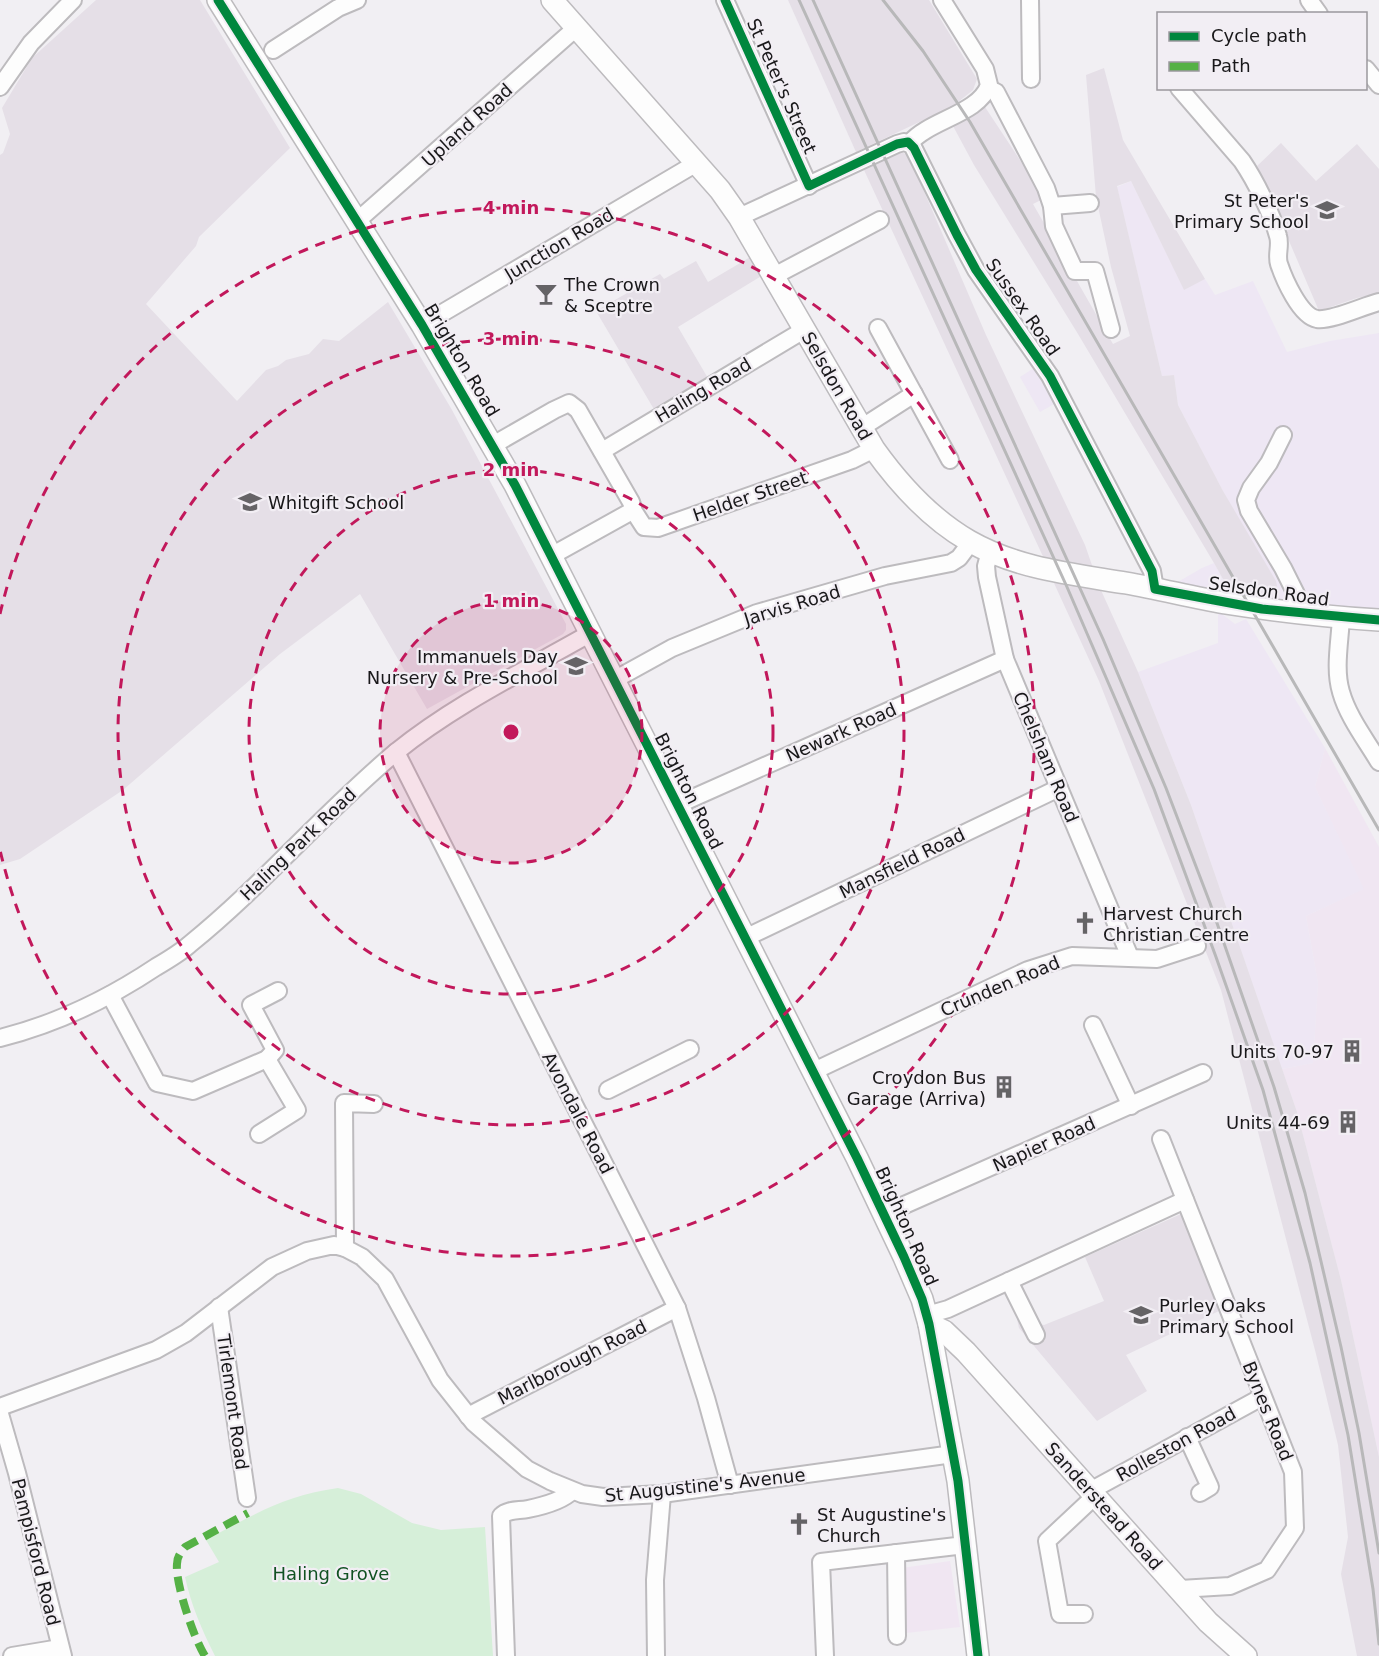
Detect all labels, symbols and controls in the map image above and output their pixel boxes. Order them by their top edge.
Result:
legend [1157,12,1367,90]
street label: St Peter's Street [743,15,821,157]
text: Cycle path [1211,25,1307,46]
text: Path [1211,55,1251,76]
street label: Upland Road [417,79,517,171]
place label: St Peter's Primary School [1174,190,1309,232]
text: 4 min [483,197,539,218]
school or university icon: St Peter's Primary School [1314,197,1340,223]
street label: Junction Road [500,203,617,285]
street label: Sussex Road [982,254,1064,360]
place label: The Crown & Sceptre [563,274,660,316]
bar icon: The Crown & Sceptre [533,281,559,307]
street label: Brighton Road [420,300,504,420]
text: 3 min [483,328,539,349]
street label: Selsdon Road [798,328,876,444]
street label: Haling Road [651,353,755,427]
text: 2 min [483,459,539,480]
street label: Helder Street [690,467,810,525]
school or university icon: Whitgift School [237,489,263,515]
place label: Whitgift School [268,492,404,513]
street label: Selsdon Road [1207,572,1331,610]
street label: Jarvis Road [740,580,843,630]
text: 1 min [483,590,539,611]
place label: Immanuels Day Nursery & Pre-School [367,646,558,688]
school or university icon: Immanuels Day Nursery & Pre-School [563,653,589,679]
street label: Chelsham Road [1009,688,1083,826]
street label: Newark Road [782,698,900,766]
centre of rings [501,722,521,742]
street label: Brighton Road [651,729,727,853]
street label: Haling Park Road [236,783,360,905]
street label: Mansfield Road [836,824,968,902]
place label: Harvest Church Christian Centre [1103,903,1249,945]
church icon: Harvest Church Christian Centre [1072,910,1098,936]
street label: Crunden Road [937,951,1063,1021]
building icon: Units 70-97 [1339,1038,1365,1064]
place label: Units 70-97 [1230,1041,1334,1062]
street label: Avondale Road [538,1049,618,1177]
place label: Croydon Bus Garage (Arriva) [847,1067,986,1109]
building icon: Croydon Bus Garage (Arriva) [991,1074,1017,1100]
building icon: Units 44-69 [1335,1109,1361,1135]
street label: Napier Road [989,1112,1099,1176]
place label: Units 44-69 [1226,1112,1330,1133]
street label: Brighton Road [871,1163,943,1289]
place label: Purley Oaks Primary School [1159,1295,1294,1337]
school or university icon: Purley Oaks Primary School [1128,1302,1154,1328]
street label: Marlborough Road [494,1315,650,1409]
street label: Tirlemont Road [213,1332,253,1471]
street label: Bynes Road [1238,1358,1298,1464]
street label: Rolleston Road [1113,1402,1239,1486]
street label: Sanderstead Road [1041,1438,1167,1574]
street label: St Augustine's Avenue [604,1464,806,1506]
street label: Pampisford Road [8,1476,64,1628]
place label: St Augustine's Church [817,1504,946,1546]
church icon: St Augustine's Church [786,1511,812,1537]
park label: Haling Grove [273,1563,389,1584]

